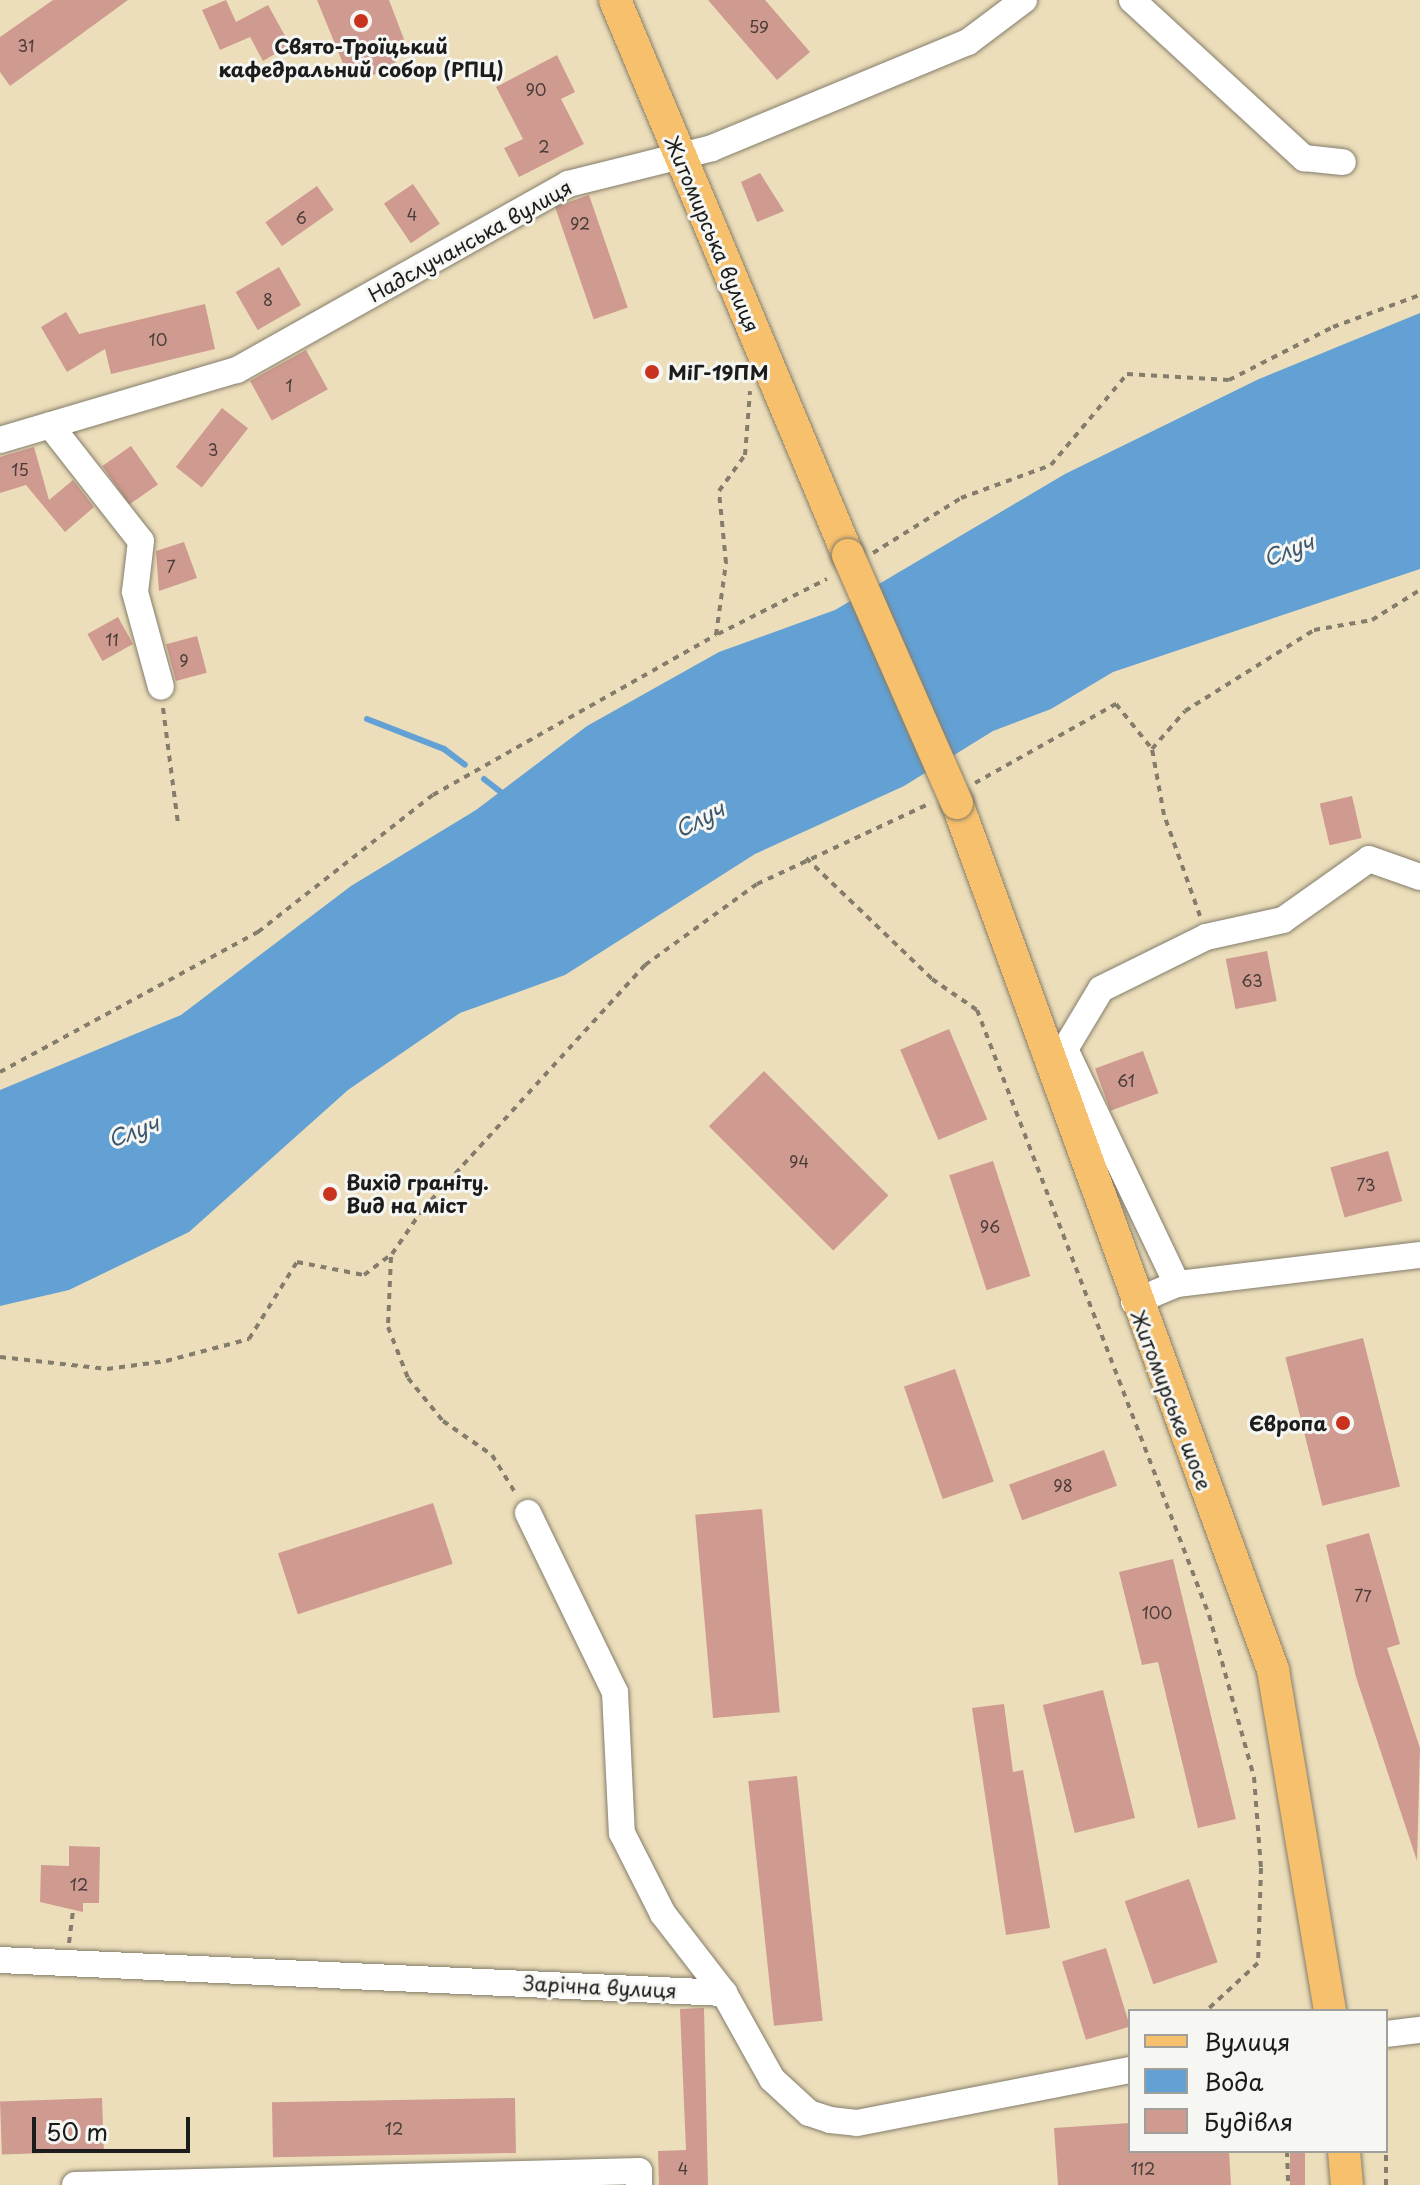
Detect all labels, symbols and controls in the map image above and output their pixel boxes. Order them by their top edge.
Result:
marker: Свято-Троїцький кафедральний собор (РПЦ) [352,12,370,30]
house number: 59 [749,16,769,36]
place label: Свято-Троїцький кафедральний собор (РПЦ) [218,34,504,81]
house number: 31 [18,35,34,55]
house number: 90 [525,79,547,99]
street label: Житомирська вулиця [660,132,764,336]
house number: 2 [538,136,550,156]
street label: Надслучанська вулиця [364,175,576,307]
house number: 4 [407,204,417,224]
house number: 6 [295,207,307,227]
house number: 92 [570,213,590,233]
house number: 8 [263,289,273,309]
house number: 10 [149,329,167,349]
place label: МіГ-19ПМ [668,360,769,384]
marker: МіГ-19ПМ [643,363,661,381]
house number: 1 [285,375,293,395]
house number: 3 [208,439,218,459]
house number: 15 [11,459,29,479]
water label: Случ [1259,527,1317,571]
house number: 7 [166,556,176,576]
house number: 11 [105,629,119,649]
house number: 9 [179,650,189,670]
water label: Случ [670,794,728,842]
house number: 63 [1241,970,1263,990]
house number: 61 [1117,1070,1135,1090]
water label: Случ [104,1109,162,1151]
house number: 94 [789,1151,809,1171]
place label: Вихід граніту. Вид на міст [346,1170,490,1217]
house number: 73 [1356,1174,1376,1194]
marker: Вихід граніту. Вид на міст [321,1185,339,1203]
house number: 96 [980,1216,1000,1236]
street label: Житомирське шосе [1126,1307,1216,1493]
place label: Європа [1249,1411,1327,1435]
marker: Європа [1334,1414,1352,1432]
house number: 98 [1053,1475,1073,1495]
house number: 77 [1354,1585,1372,1605]
house number: 100 [1142,1602,1172,1622]
house number: 12 [70,1874,88,1894]
street label: Зарічна вулиця [522,1971,678,2003]
legend [1128,2009,1388,2153]
text: Вулиця [1204,2023,1290,2059]
text: Вода [1204,2063,1263,2099]
scale bar [36,2101,194,2151]
text: Будівля [1204,2103,1293,2139]
text: 50 m [46,2113,108,2149]
house number: 12 [385,2118,403,2138]
house number: 4 [678,2158,688,2178]
house number: 112 [1131,2158,1155,2178]

